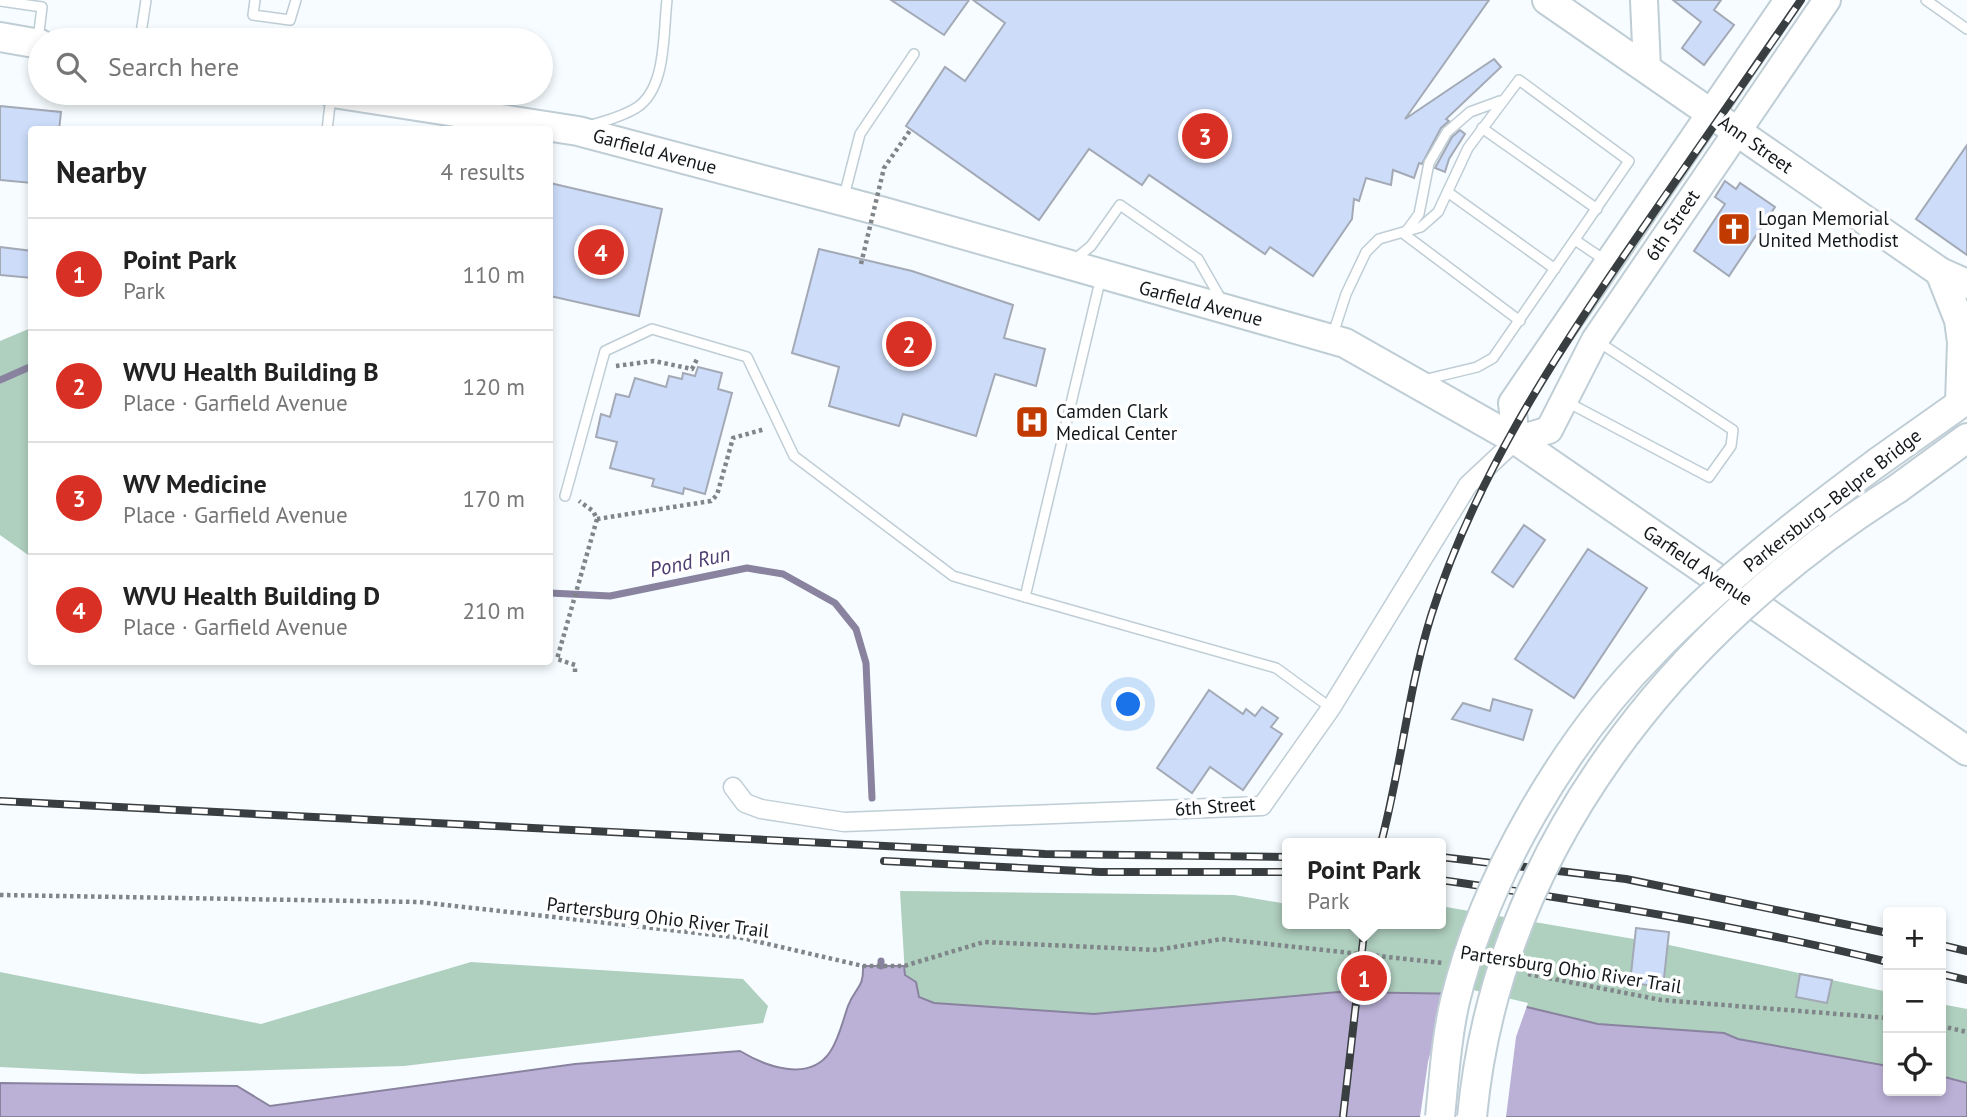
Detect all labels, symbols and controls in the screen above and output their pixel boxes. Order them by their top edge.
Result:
search box [28,28,553,105]
icon: search [52,48,90,86]
text: Search here [108,50,239,83]
pin: 3 [1182,110,1228,162]
street label: Ann Street [1714,110,1798,179]
street label: Garfield Avenue [591,123,719,179]
text: Nearby [56,152,146,191]
text: 4 results [441,157,525,186]
street label: 6th Street [1639,184,1705,265]
place label: Logan Memorial United Methodist [1758,206,1899,252]
church icon: Logan Memorial United Methodist [1715,210,1753,248]
pin: 4 [578,226,624,278]
text: Point Park [123,243,237,276]
text: 1 [72,260,86,289]
text: 110 m [463,260,525,289]
street label: Garfield Avenue [1137,275,1265,331]
text: Park [123,276,165,305]
pin: 2 [886,318,932,370]
text: WVU Health Building B [123,355,379,388]
text: 2 [72,372,86,401]
text: 120 m [463,372,525,401]
text: Place · Garfield Avenue [123,388,348,417]
place label: Camden Clark Medical Center [1056,399,1178,445]
hospital icon: Camden Clark Medical Center [1013,403,1051,441]
street label: Parkersburg–Belpre Bridge [1738,423,1926,577]
text: WV Medicine [123,467,267,500]
text: 3 [72,484,86,513]
text: 170 m [463,484,525,513]
text: Place · Garfield Avenue [123,500,348,529]
street label: Garfield Avenue [1639,520,1757,610]
water label: Pond Run [647,540,733,583]
text: WVU Health Building D [123,579,380,612]
text: 4 [72,596,86,625]
text: 210 m [463,596,525,625]
text: Place · Garfield Avenue [123,612,348,641]
your location [1111,687,1145,721]
street label: 6th Street [1174,791,1257,821]
popup [1282,838,1446,929]
text: Point Park [1307,853,1421,886]
text: Park [1307,886,1350,915]
street label: Partersburg Ohio River Trail [545,891,771,943]
map controls [1883,907,1946,1096]
button: + [1883,907,1946,970]
street label: Partersburg Ohio River Trail [1459,940,1684,998]
pin: 1 [1341,952,1387,1004]
button: − [1883,970,1946,1033]
button: locate [1883,1033,1946,1096]

